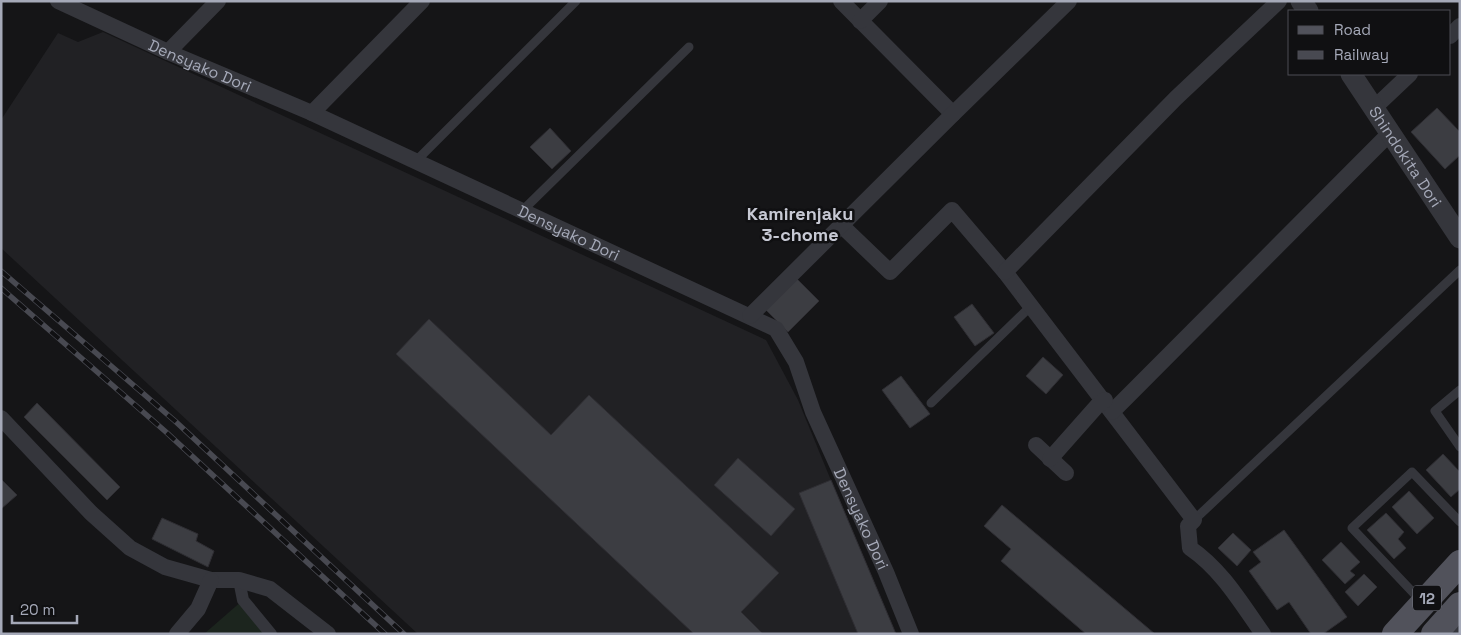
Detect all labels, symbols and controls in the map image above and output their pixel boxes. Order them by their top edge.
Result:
legend [1288,10,1451,75]
text: Road [1334,20,1371,39]
street label: Densyako Dori [145,34,255,97]
text: Railway [1334,45,1389,64]
street label: Shindokita Dori [1365,102,1447,211]
street label: Densyako Dori [515,200,623,265]
district label: Kamirenjaku 3-chome [747,202,853,246]
street label: Densyako Dori [829,464,894,573]
road number: 12 [1413,586,1441,610]
scale bar [12,592,78,624]
text: 20 m [20,600,55,619]

